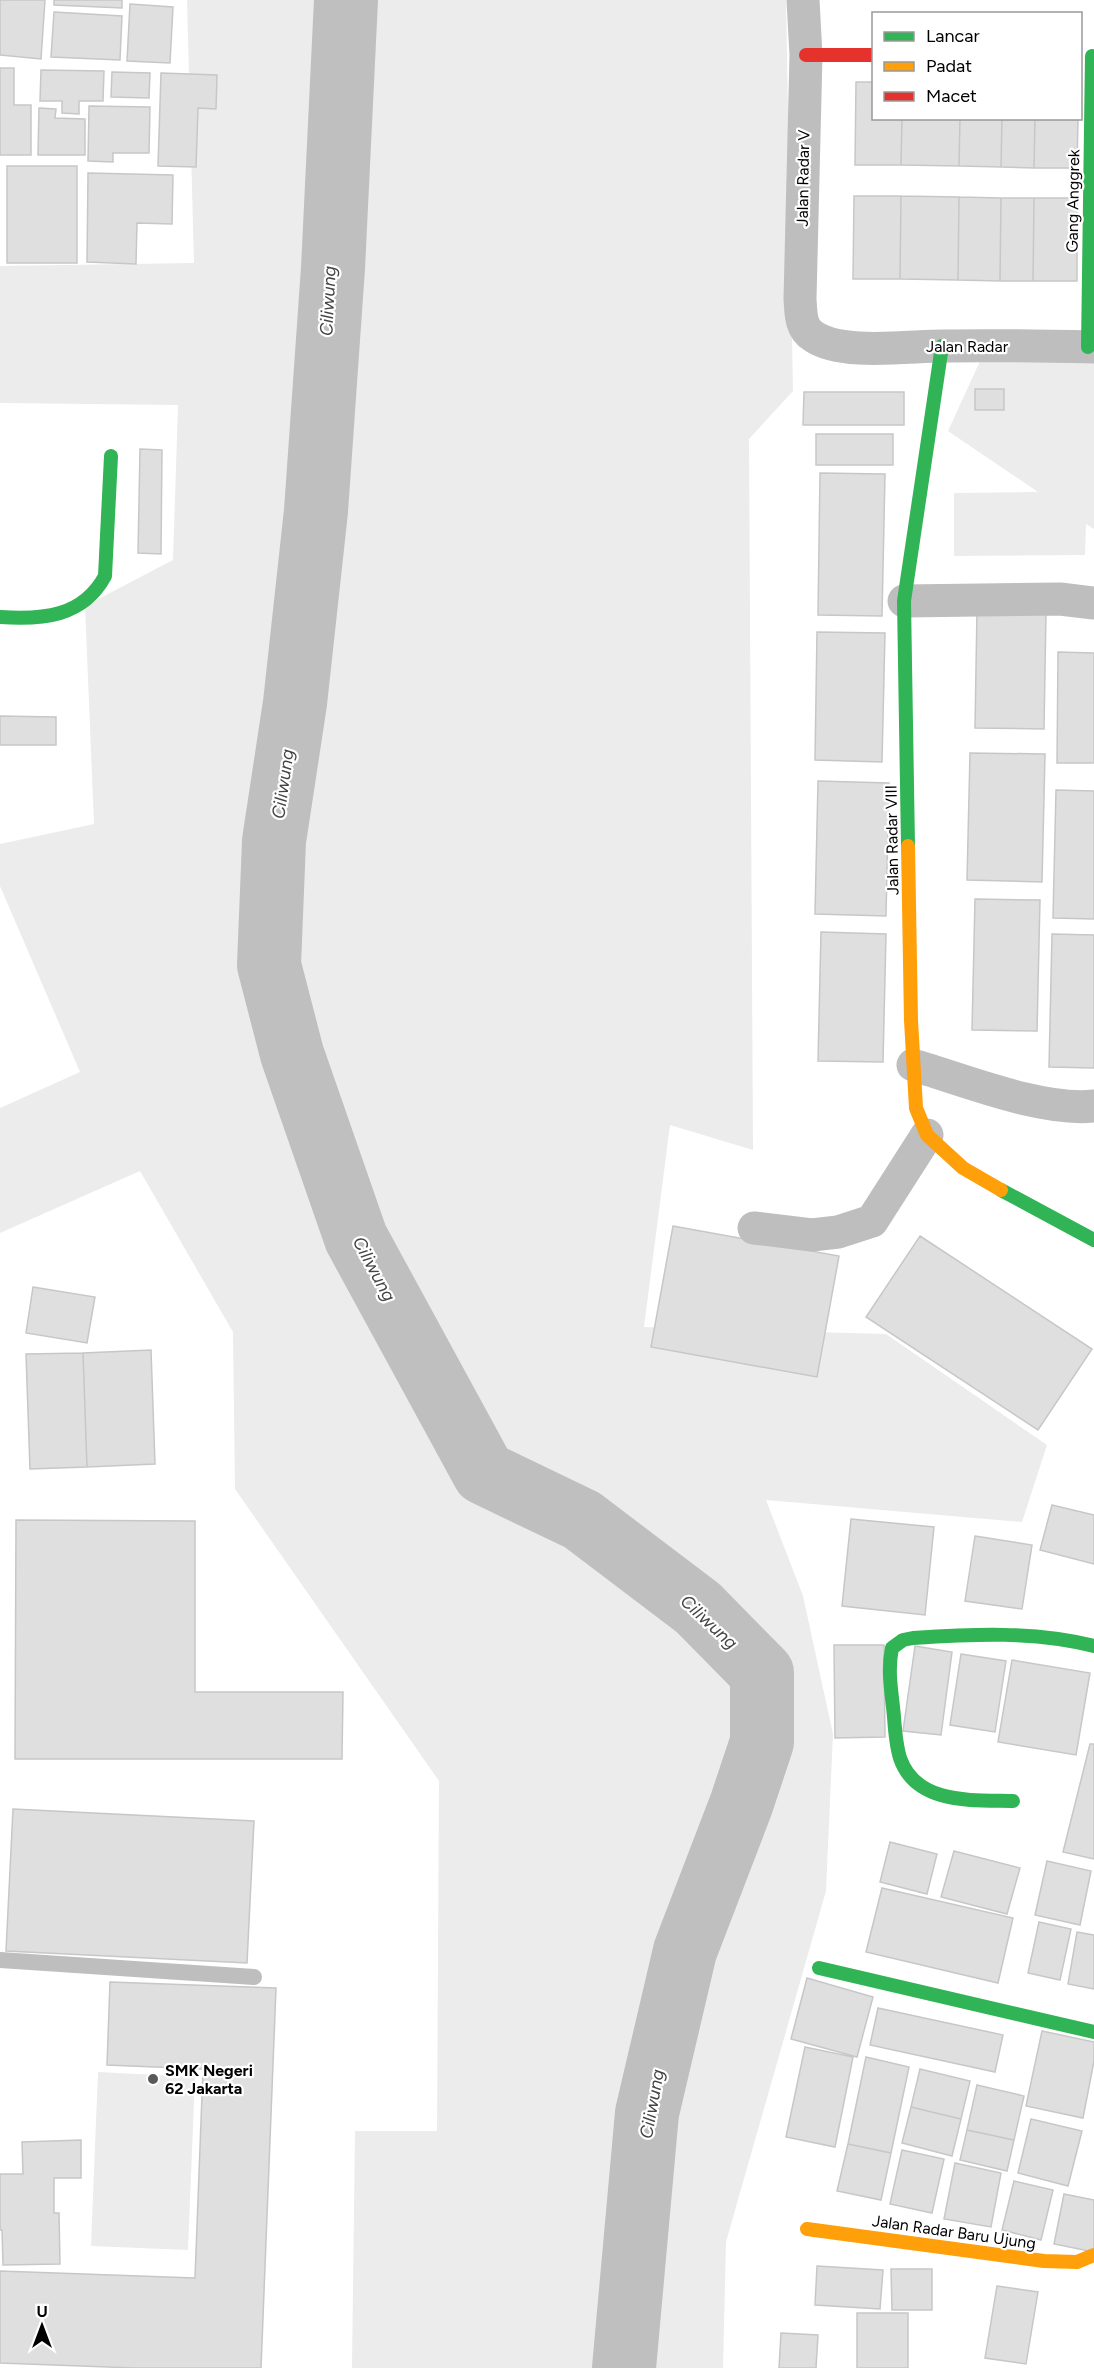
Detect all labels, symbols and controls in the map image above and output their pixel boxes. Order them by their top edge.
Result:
legend [872,12,1082,120]
text: Lancar [926,25,980,47]
text: Padat [926,55,972,77]
text: Macet [926,85,977,107]
street label: Jalan Radar V [793,129,813,227]
street label: Gang Anggrek [1063,149,1083,253]
water label: Ciliwung [315,265,341,337]
street label: Jalan Radar [926,337,1009,356]
water label: Ciliwung [267,747,299,820]
street label: Jalan Radar VIII [882,785,902,895]
water label: Ciliwung [348,1233,400,1306]
water label: Ciliwung [676,1590,742,1654]
place label: SMK Negeri 62 Jakarta [165,2061,253,2098]
water label: Ciliwung [635,2067,669,2140]
marker: SMK Negeri 62 Jakarta [146,2072,160,2086]
street label: Jalan Radar Baru Ujung [871,2211,1037,2253]
north arrow [12,2296,72,2356]
text: U [36,2302,48,2321]

